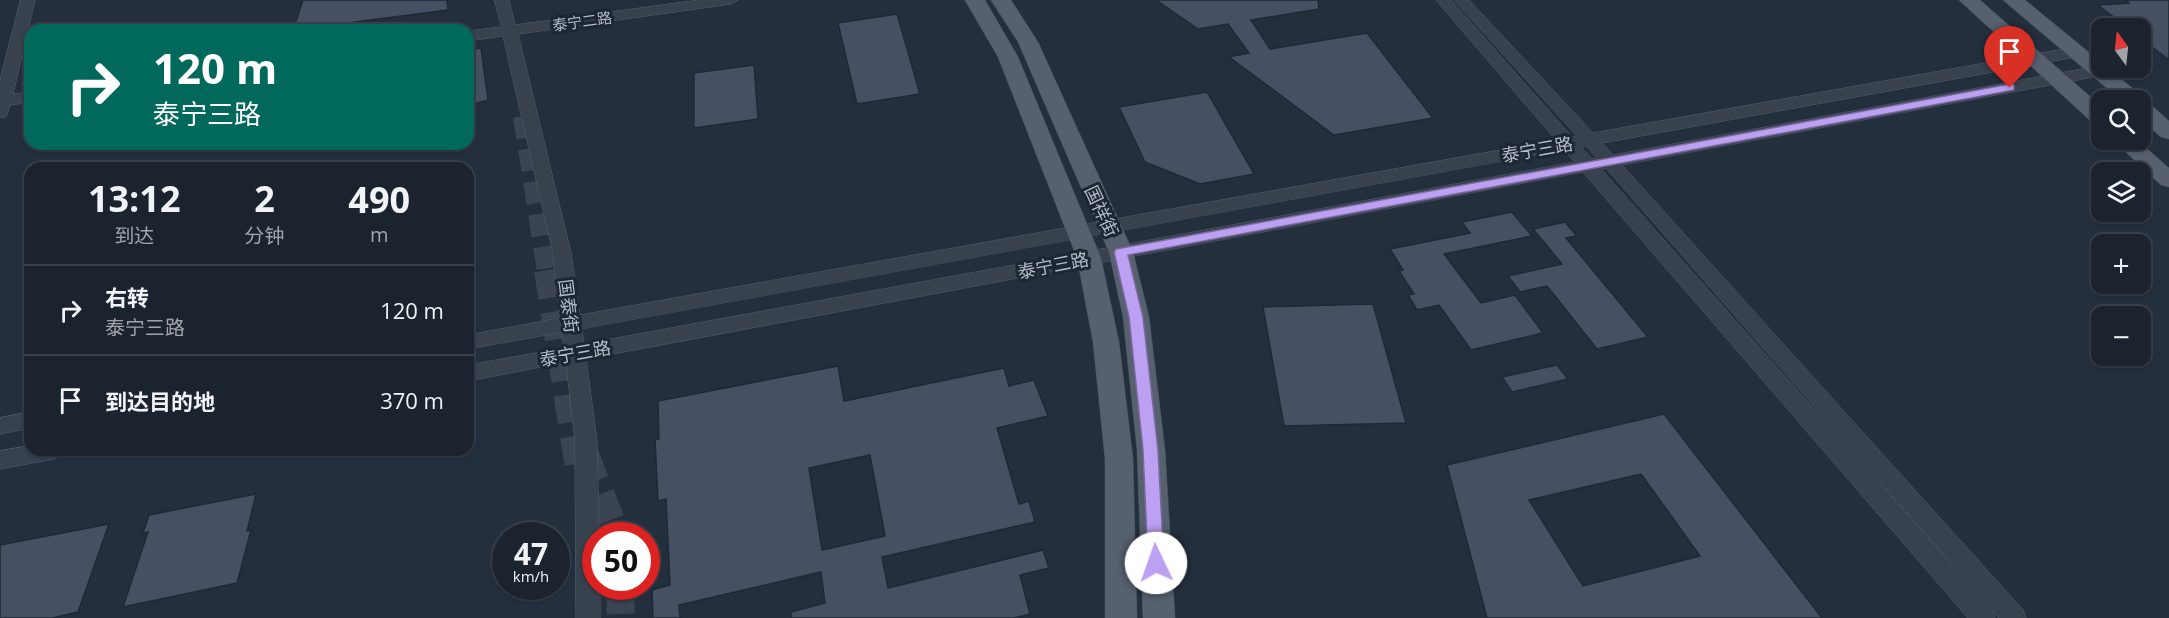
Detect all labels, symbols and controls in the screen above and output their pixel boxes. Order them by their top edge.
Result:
street label: 泰宁二路 [551,7,613,35]
north arrow [2091,18,2151,78]
map controls [2091,18,2151,366]
pin [1984,26,2035,88]
icon: arrive [1993,35,2026,68]
text: 120 m [153,39,277,96]
icon: right [54,48,132,126]
button: search [2091,90,2151,150]
text: 泰宁三路 [153,95,261,132]
street label: 泰宁三路 [1499,131,1575,167]
button: layers [2091,162,2151,222]
text: 13:12 [88,174,181,223]
text: 2 [254,174,275,223]
text: 490 [348,175,410,224]
street label: 国祥街 [1080,181,1124,241]
text: m [370,221,388,248]
text: 到达 [114,222,154,249]
text: 分钟 [244,222,284,249]
button: + [2091,234,2151,294]
street label: 泰宁三路 [1015,246,1091,284]
street label: 国泰街 [554,278,584,334]
text: 右转 [105,282,149,312]
icon: right [54,294,87,327]
text: 120 m [380,295,444,325]
button: − [2091,306,2151,366]
text: 泰宁三路 [105,314,185,341]
street label: 泰宁三路 [537,335,613,371]
icon: arrive [54,384,87,417]
text: 370 m [380,385,444,415]
text: 到达目的地 [105,386,215,416]
speed limit sign: 50 [582,522,660,600]
position arrow [1124,531,1188,595]
text: 47 [514,533,548,574]
text: km/h [513,566,549,586]

